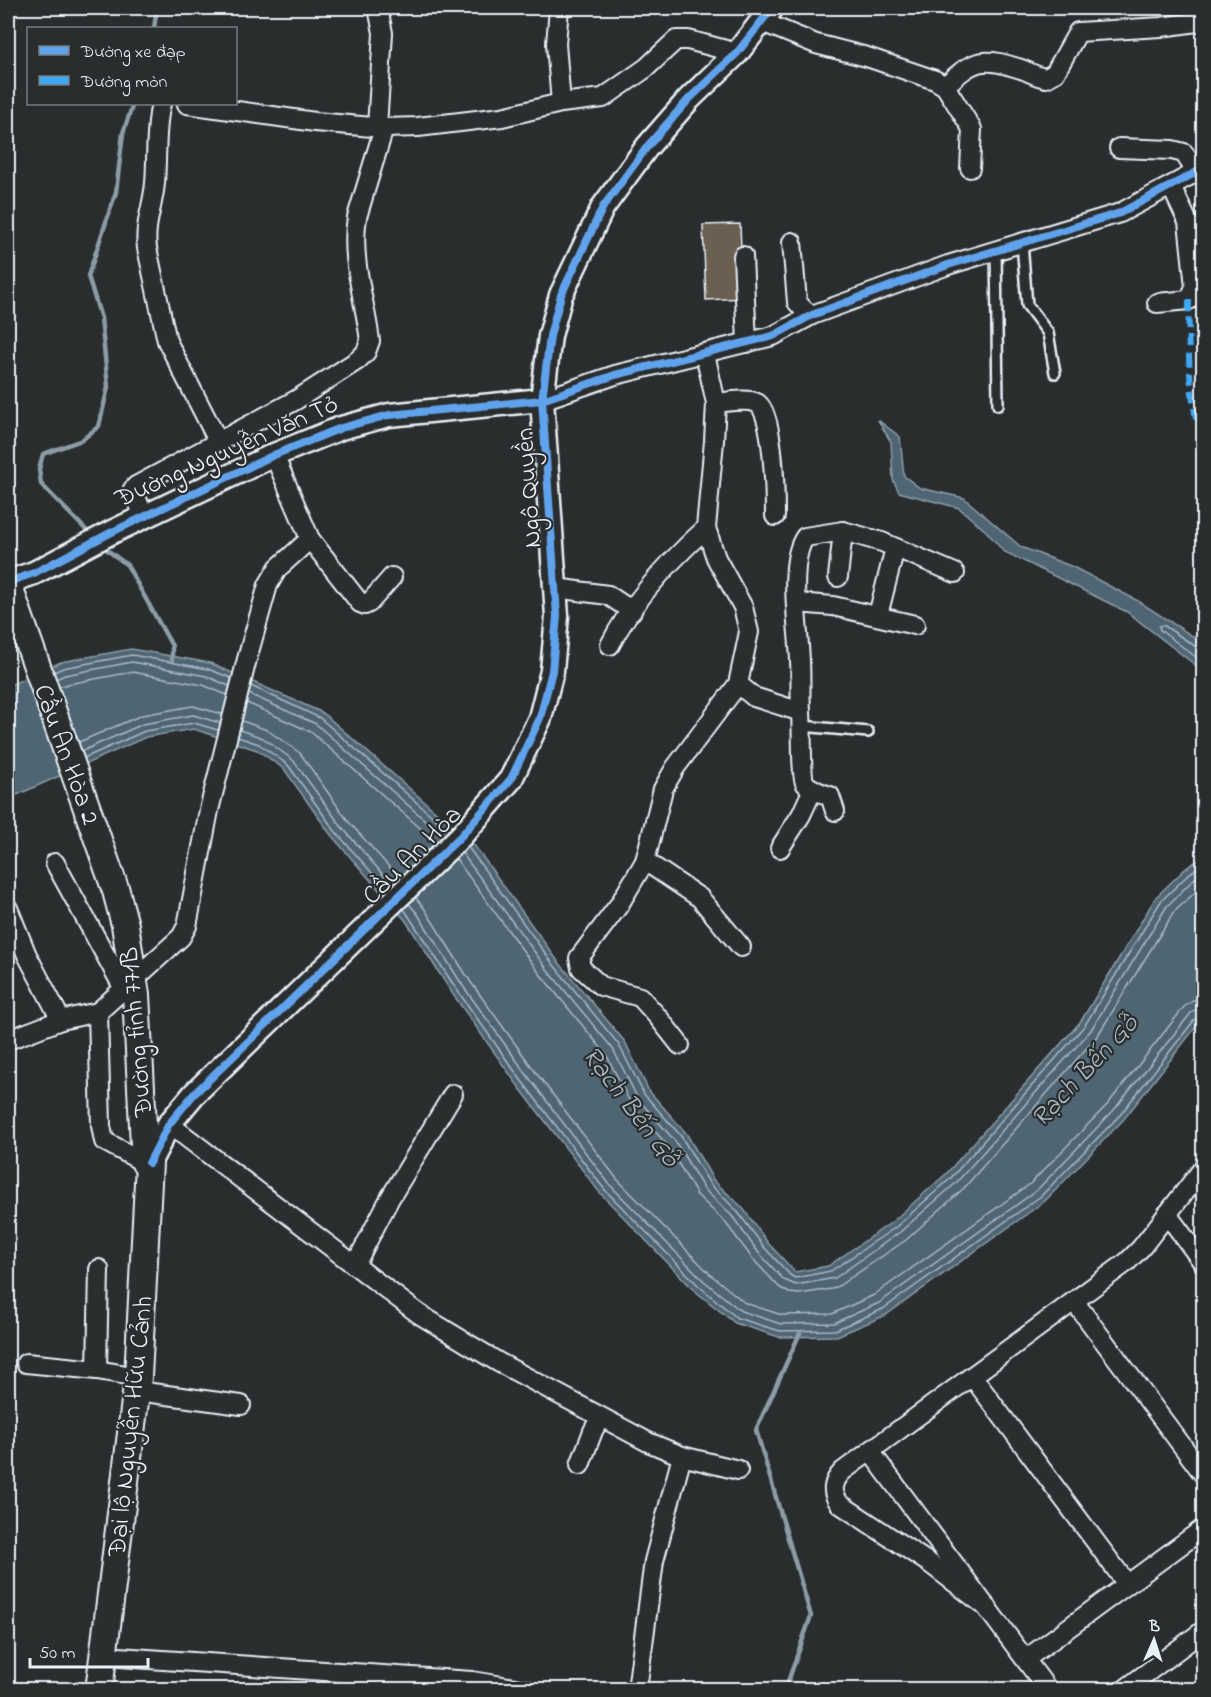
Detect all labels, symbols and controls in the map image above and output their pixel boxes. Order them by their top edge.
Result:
legend [27,27,237,105]
text: Đường xe đạp [80,40,186,67]
text: Đường mòn [80,70,168,97]
street label: Đường Nguyễn Văn Tỏ [109,386,345,519]
street label: Ngô Quyền [507,426,553,549]
street label: Cầu An Hòa 2 [22,679,108,831]
street label: Cầu An Hòa [355,798,472,915]
street label: Đường tỉnh 771B [112,945,164,1119]
water label: Rạch Bến Gỗ [1023,1006,1149,1137]
water label: Rạch Bến Gỗ [572,1039,689,1177]
street label: Đại lộ Nguyễn Hữu Cảnh [99,1294,165,1560]
north arrow [1124,1610,1184,1670]
text: B [1148,1615,1161,1639]
scale bar [30,1631,148,1669]
text: 50 m [39,1641,76,1667]

